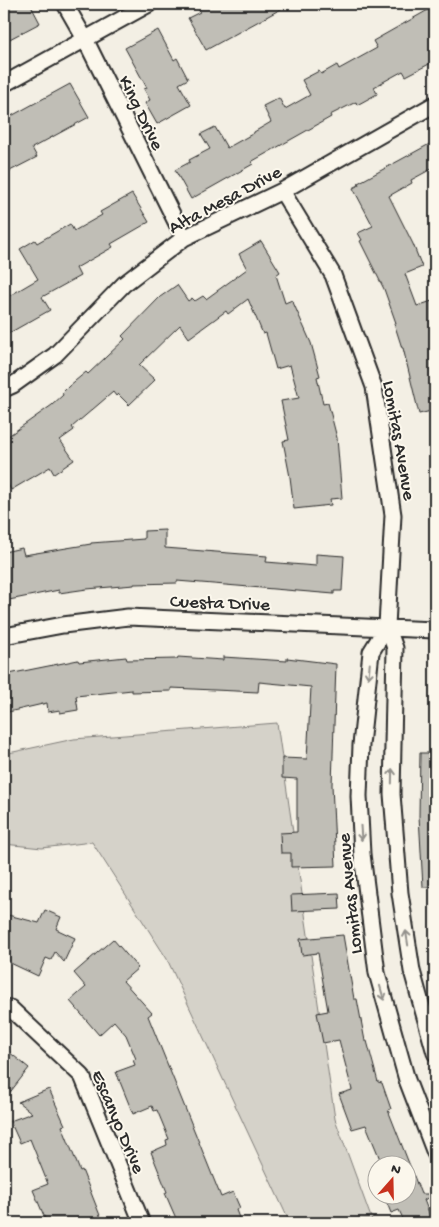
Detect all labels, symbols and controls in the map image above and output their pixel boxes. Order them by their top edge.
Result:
street label: King Drive [112,72,168,155]
street label: Alta Mesa Drive [165,162,286,241]
street label: Lomitas Avenue [376,379,419,503]
street label: Cuesta Drive [169,591,271,618]
one-way arrow [364,662,374,678]
one-way arrow [387,768,397,784]
one-way arrow [357,824,366,840]
street label: Lomitas Avenue [334,832,369,955]
one-way arrow [401,930,411,946]
one-way arrow [378,985,388,1001]
street label: Escanyo Drive [85,1067,149,1178]
north arrow [366,1154,416,1204]
text: N [388,1161,403,1180]

